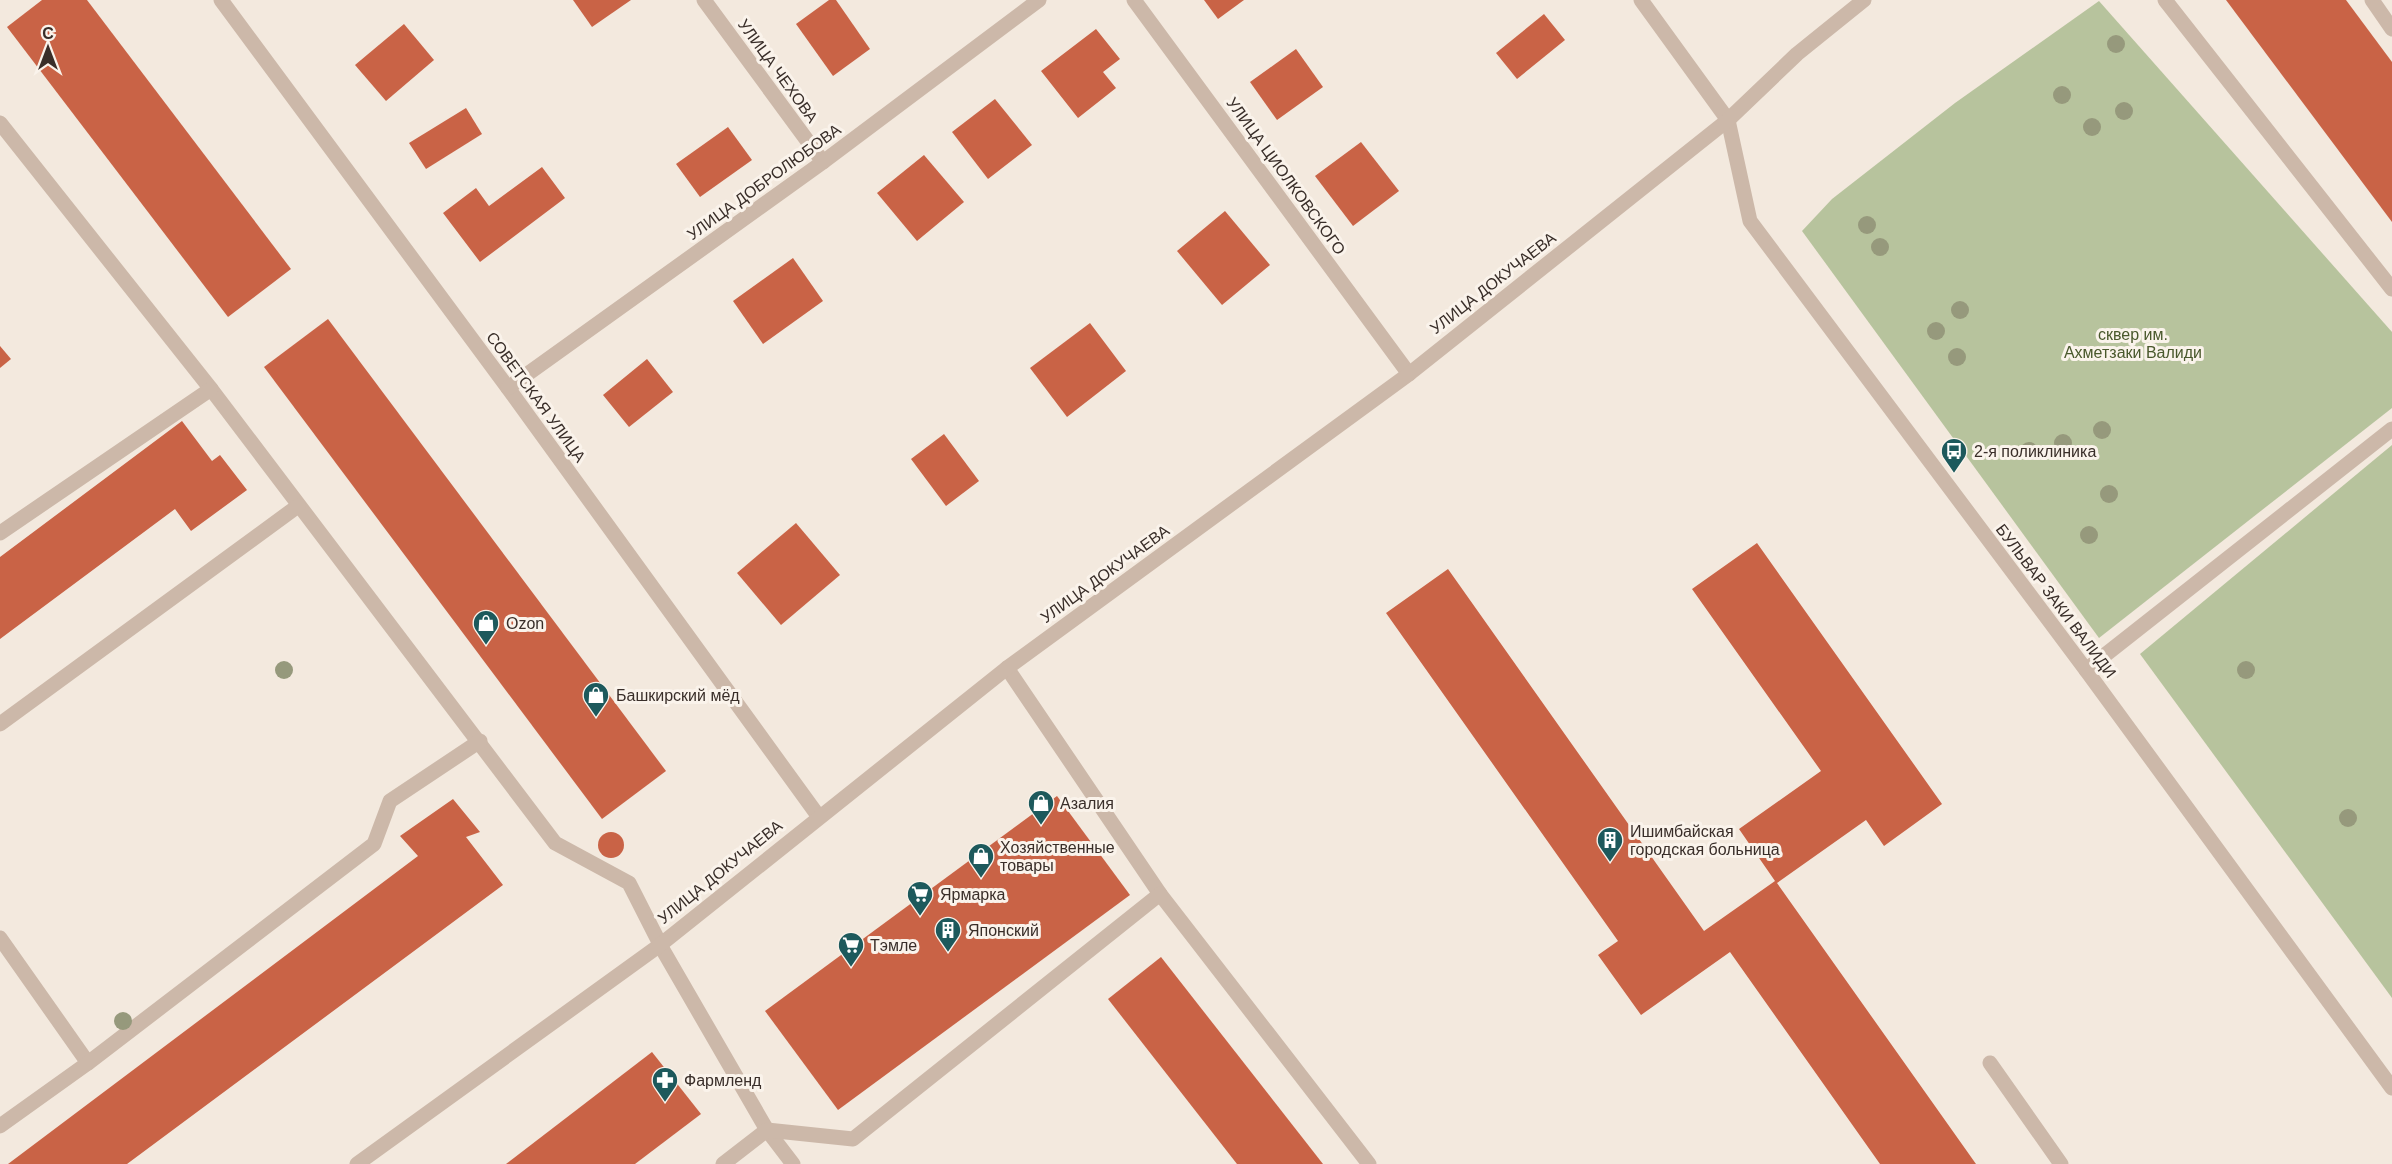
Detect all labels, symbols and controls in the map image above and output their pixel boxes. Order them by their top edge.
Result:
street label: УЛИЦА ЧЕХОВА [735,16,821,126]
north arrow [18,18,78,78]
text: С [42,25,54,42]
street label: УЛИЦА ЦИОЛКОВСКОГО [1223,94,1349,258]
street label: УЛИЦА ДОБРОЛЮБОВА [684,121,844,243]
street label: УЛИЦА ДОКУЧАЕВА [1427,229,1559,337]
park label: сквер им. Ахметзаки Валиди [2064,326,2202,361]
street label: СОВЕТСКАЯ УЛИЦА [483,329,589,466]
bus stop icon: 2-я поликлиника [1939,436,1969,474]
place label: 2-я поликлиника [1974,443,2096,460]
street label: БУЛЬВАР ЗАКИ ВАЛИДИ [1993,521,2119,681]
street label: УЛИЦА ДОКУЧАЕВА [1038,522,1173,626]
shop icon: Ozon [471,608,501,646]
place label: Ozon [506,615,544,632]
shop icon: Башкирский мёд [581,680,611,718]
place label: Башкирский мёд [616,687,740,704]
shop icon: Азалия [1026,788,1056,826]
place label: Азалия [1060,795,1114,812]
street label: УЛИЦА ДОКУЧАЕВА [655,817,786,927]
place label: Ишимбайская городская больница [1630,823,1780,858]
building icon: Ишимбайская городская больница [1595,825,1625,863]
place label: Хозяйственные товары [1000,839,1115,874]
shop icon: Хозяйственные товары [966,841,996,879]
supermarket icon: Ярмарка [905,879,935,917]
place label: Ярмарка [940,886,1006,903]
building icon: Японский [933,915,963,953]
place label: Японский [968,922,1039,939]
supermarket icon: Тэмле [836,930,866,968]
place label: Тэмле [870,937,917,954]
pharmacy icon: Фармленд [650,1065,680,1103]
place label: Фармленд [684,1072,762,1089]

